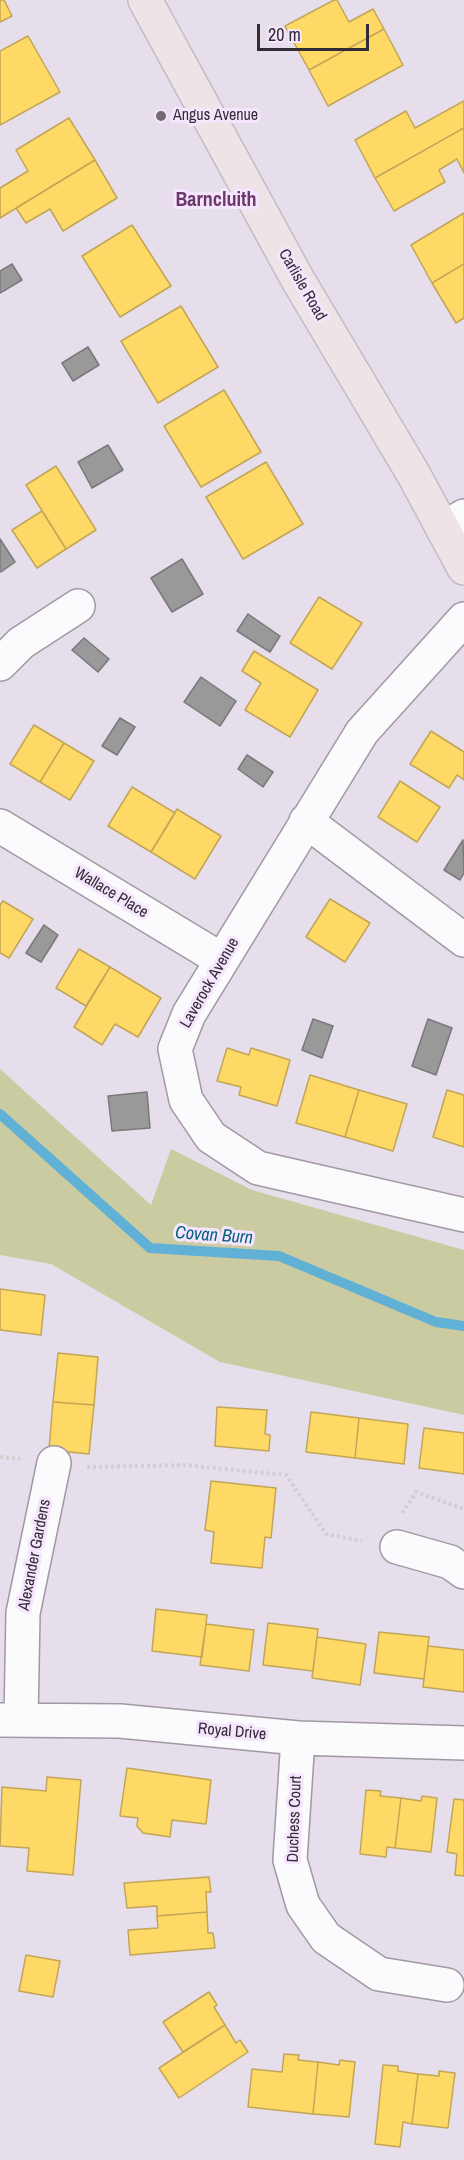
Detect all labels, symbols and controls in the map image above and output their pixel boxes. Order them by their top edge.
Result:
scale bar [260,12,372,50]
text: 20 m [268,22,301,47]
place label: Angus Avenue [173,106,258,126]
marker: Angus Avenue [154,109,168,123]
district label: Barncluith [175,189,257,213]
street label: Carlisle Road [274,246,330,324]
street label: Wallace Place [71,863,151,923]
street label: Laverock Avenue [176,934,244,1032]
water label: Covan Burn [174,1223,254,1249]
street label: Alexander Gardens [15,1498,55,1612]
street label: Royal Drive [197,1719,267,1745]
street label: Duchess Court [284,1775,306,1863]

